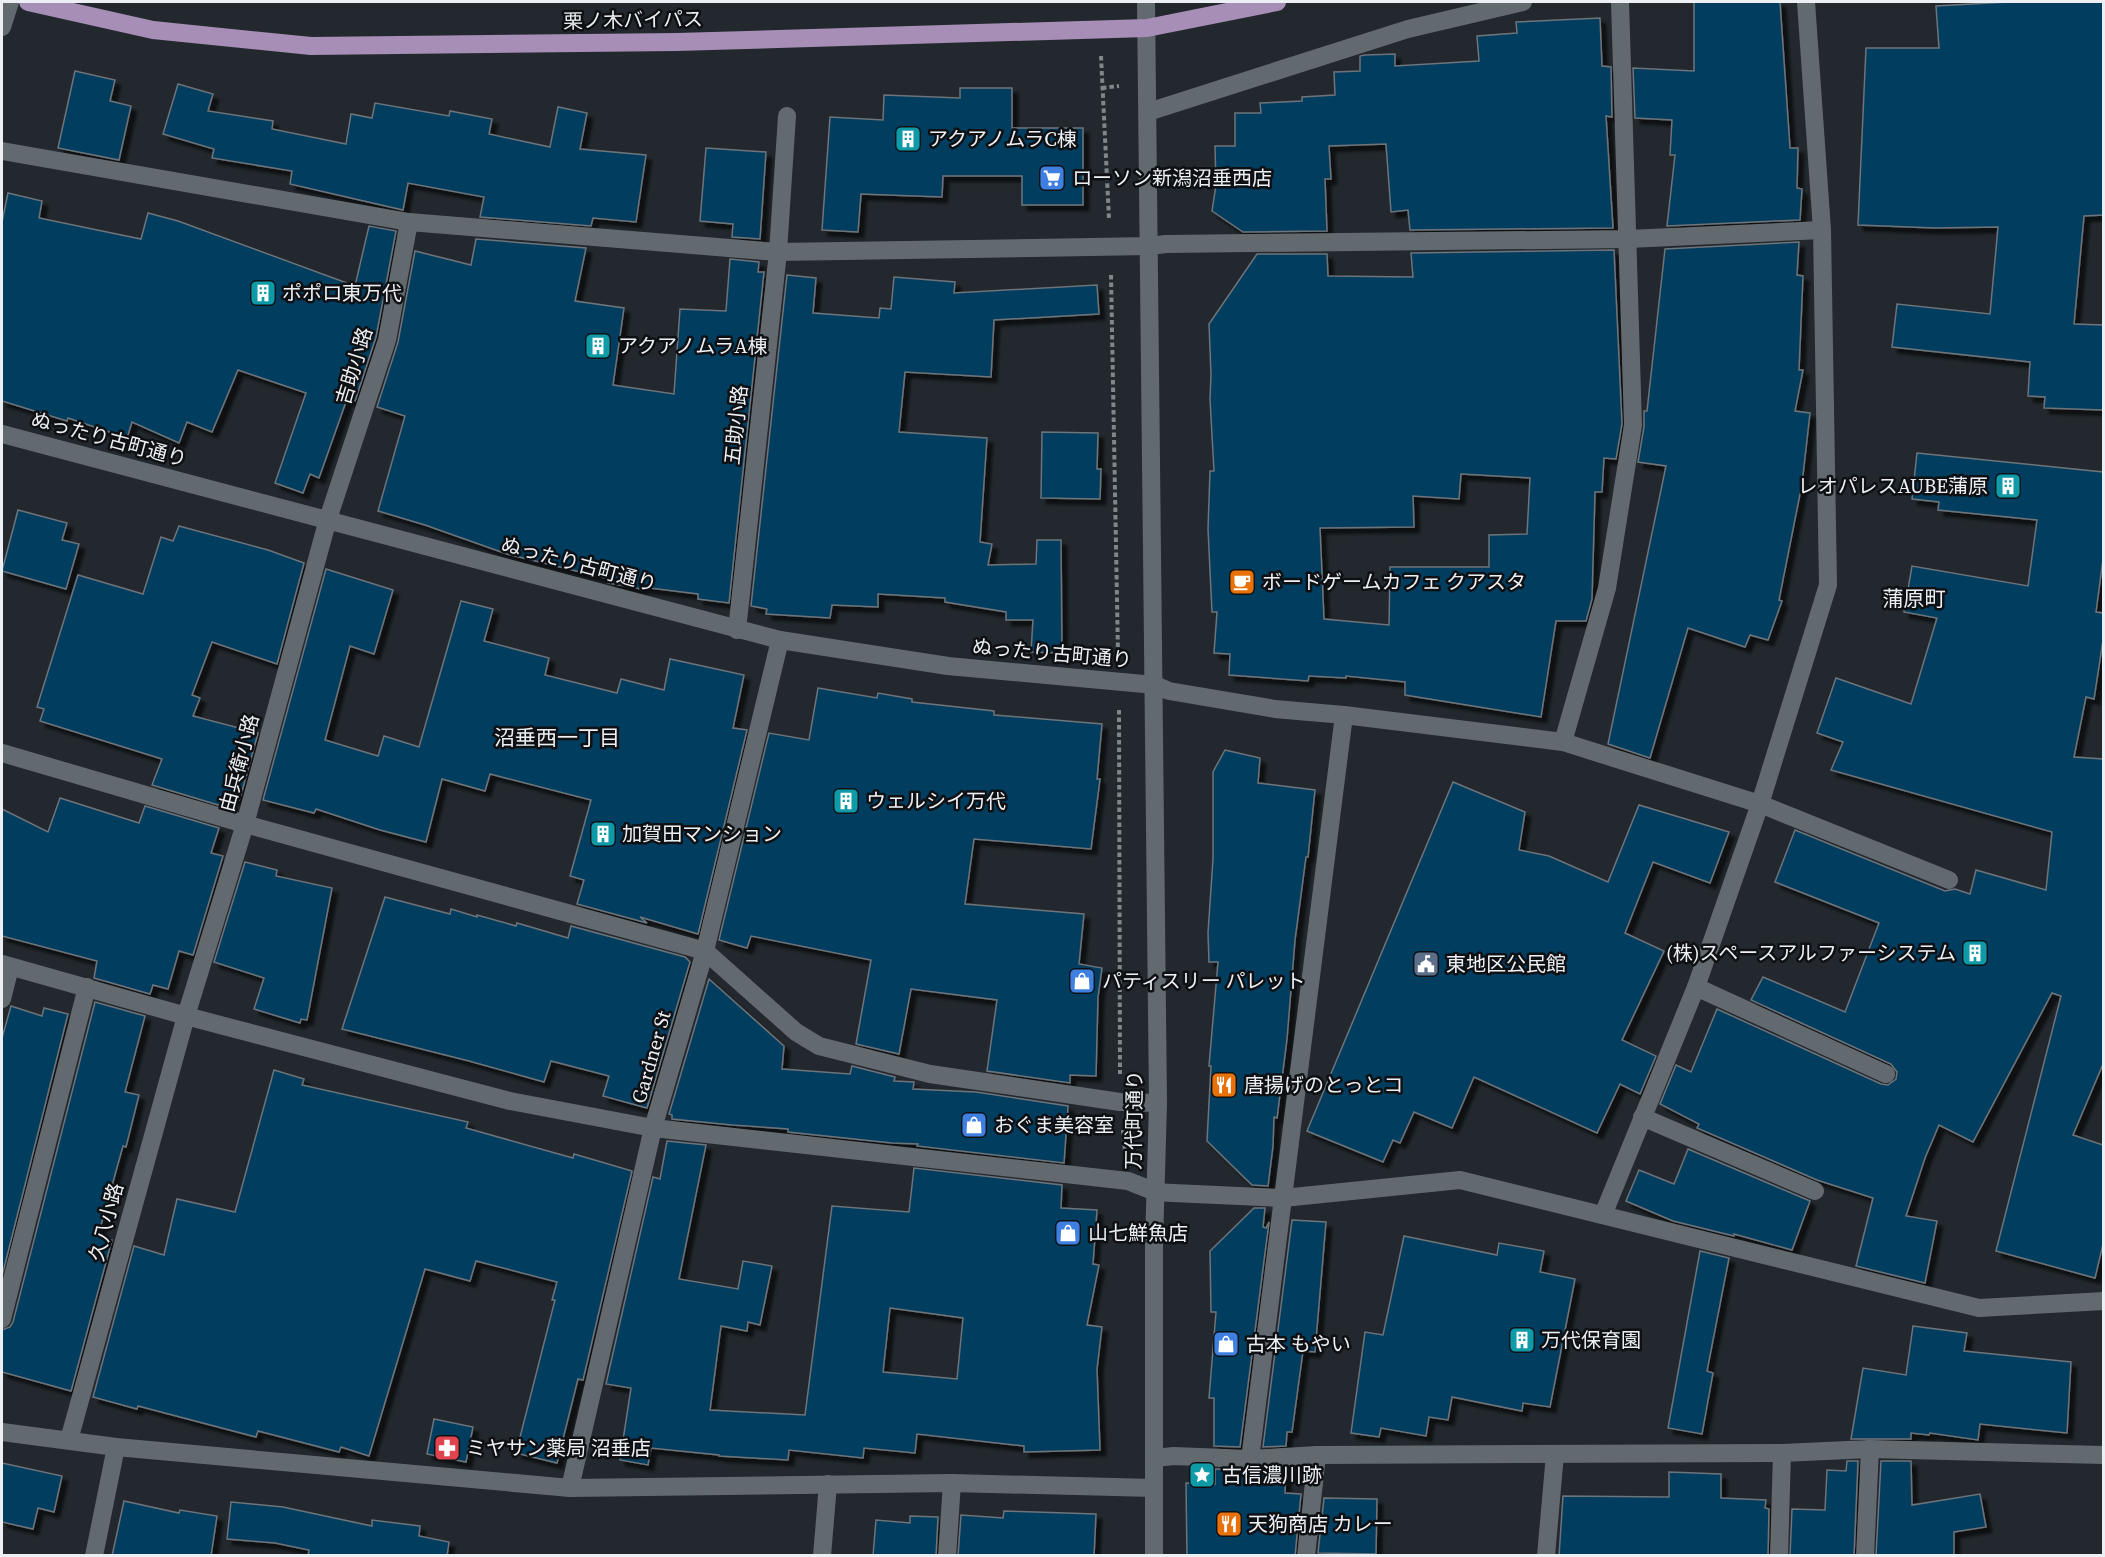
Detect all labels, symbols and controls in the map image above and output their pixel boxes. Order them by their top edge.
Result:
street label: 栗ノ木バイパス [563,5,703,35]
building icon: アクアノムラC棟 [893,124,923,154]
place label: アクアノムラC棟 [928,125,1077,153]
supermarket icon: ローソン新潟沼垂西店 [1037,163,1067,193]
place label: ローソン新潟沼垂西店 [1072,164,1272,192]
building icon: ポポロ東万代 [248,278,278,308]
place label: ポポロ東万代 [282,279,402,307]
street label: 吉助小路 [329,324,379,408]
building icon: アクアノムラA棟 [583,331,613,361]
place label: アクアノムラA棟 [618,332,767,360]
street label: 五助小路 [718,384,754,466]
street label: ぬったり古町通り [28,405,190,473]
building icon: レオパレスAUBE蒲原 [1993,471,2023,501]
place label: レオパレスAUBE蒲原 [1798,472,1988,500]
street label: ぬったり古町通り [498,530,660,598]
cafe icon: ボードゲームカフェ クアスタ [1227,567,1257,597]
place label: ボードゲームカフェ クアスタ [1262,568,1526,596]
district label: 蒲原町 [1883,584,1946,613]
street label: ぬったり古町通り [971,632,1133,674]
street label: 由兵衛小路 [213,711,265,815]
district label: 沼垂西一丁目 [494,723,620,752]
building icon: ウェルシイ万代 [831,786,861,816]
place label: ウェルシイ万代 [866,787,1006,815]
building icon: 加賀田マンション [588,819,618,849]
place label: 加賀田マンション [622,820,782,848]
building icon: (株)スペースアルファーシステム [1960,938,1990,968]
place label: (株)スペースアルファーシステム [1666,939,1956,967]
public building icon: 東地区公民館 [1411,949,1441,979]
place label: 東地区公民館 [1446,950,1566,978]
shop icon: パティスリー パレット [1067,966,1097,996]
place label: パティスリー パレット [1102,967,1305,995]
street label: Gardner St [624,1007,678,1107]
street label: 万代町通り [1119,1070,1149,1170]
restaurant icon: 唐揚げのとっとコ [1209,1070,1239,1100]
place label: 唐揚げのとっとコ [1244,1071,1403,1099]
shop icon: おぐま美容室 [959,1110,989,1140]
place label: おぐま美容室 [994,1111,1114,1139]
street label: 久八小路 [82,1180,130,1264]
shop icon: 山七鮮魚店 [1053,1218,1083,1248]
place label: 山七鮮魚店 [1088,1219,1188,1247]
building icon: 万代保育園 [1507,1325,1537,1355]
place label: 万代保育園 [1541,1326,1641,1354]
shop icon: 古本 もやい [1211,1329,1241,1359]
place label: 古本 もやい [1246,1330,1351,1358]
pharmacy icon: ミヤサン薬局 沼垂店 [432,1433,462,1463]
place label: ミヤサン薬局 沼垂店 [466,1434,651,1462]
place icon: 古信濃川跡 [1187,1460,1217,1490]
place label: 古信濃川跡 [1222,1461,1322,1489]
restaurant icon: 天狗商店 カレー [1214,1509,1244,1539]
place label: 天狗商店 カレー [1248,1510,1393,1538]

